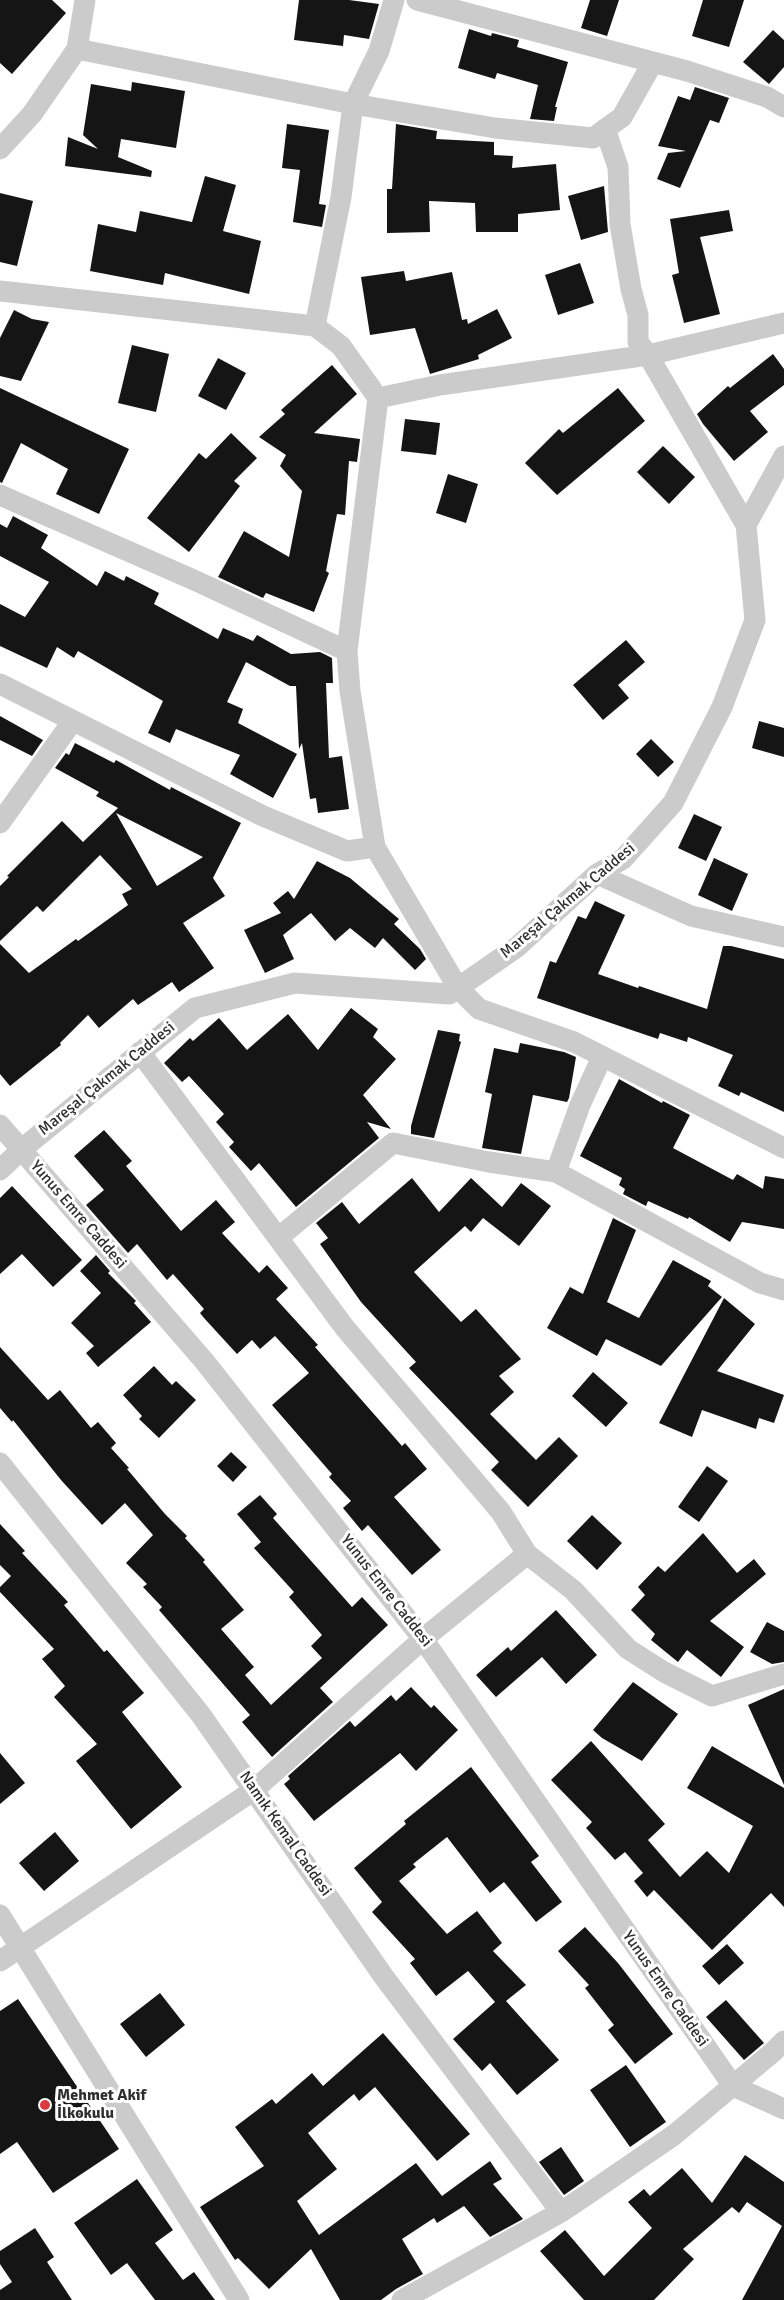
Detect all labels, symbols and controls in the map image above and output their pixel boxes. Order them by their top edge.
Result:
street label: Mareşal Çakmak Caddesi [497,839,639,963]
street label: Mareşal Çakmak Caddesi [35,1018,179,1140]
street label: Yunus Emre Caddesi [26,1157,130,1273]
street label: Yunus Emre Caddesi [336,1531,436,1651]
street label: Namık Kemal Caddesi [235,1768,335,1900]
street label: Yunus Emre Caddesi [618,1927,712,2051]
place label: Mehmet Akif İlkokulu [57,2086,146,2124]
marker: Mehmet Akif İlkokulu [38,2098,52,2112]

